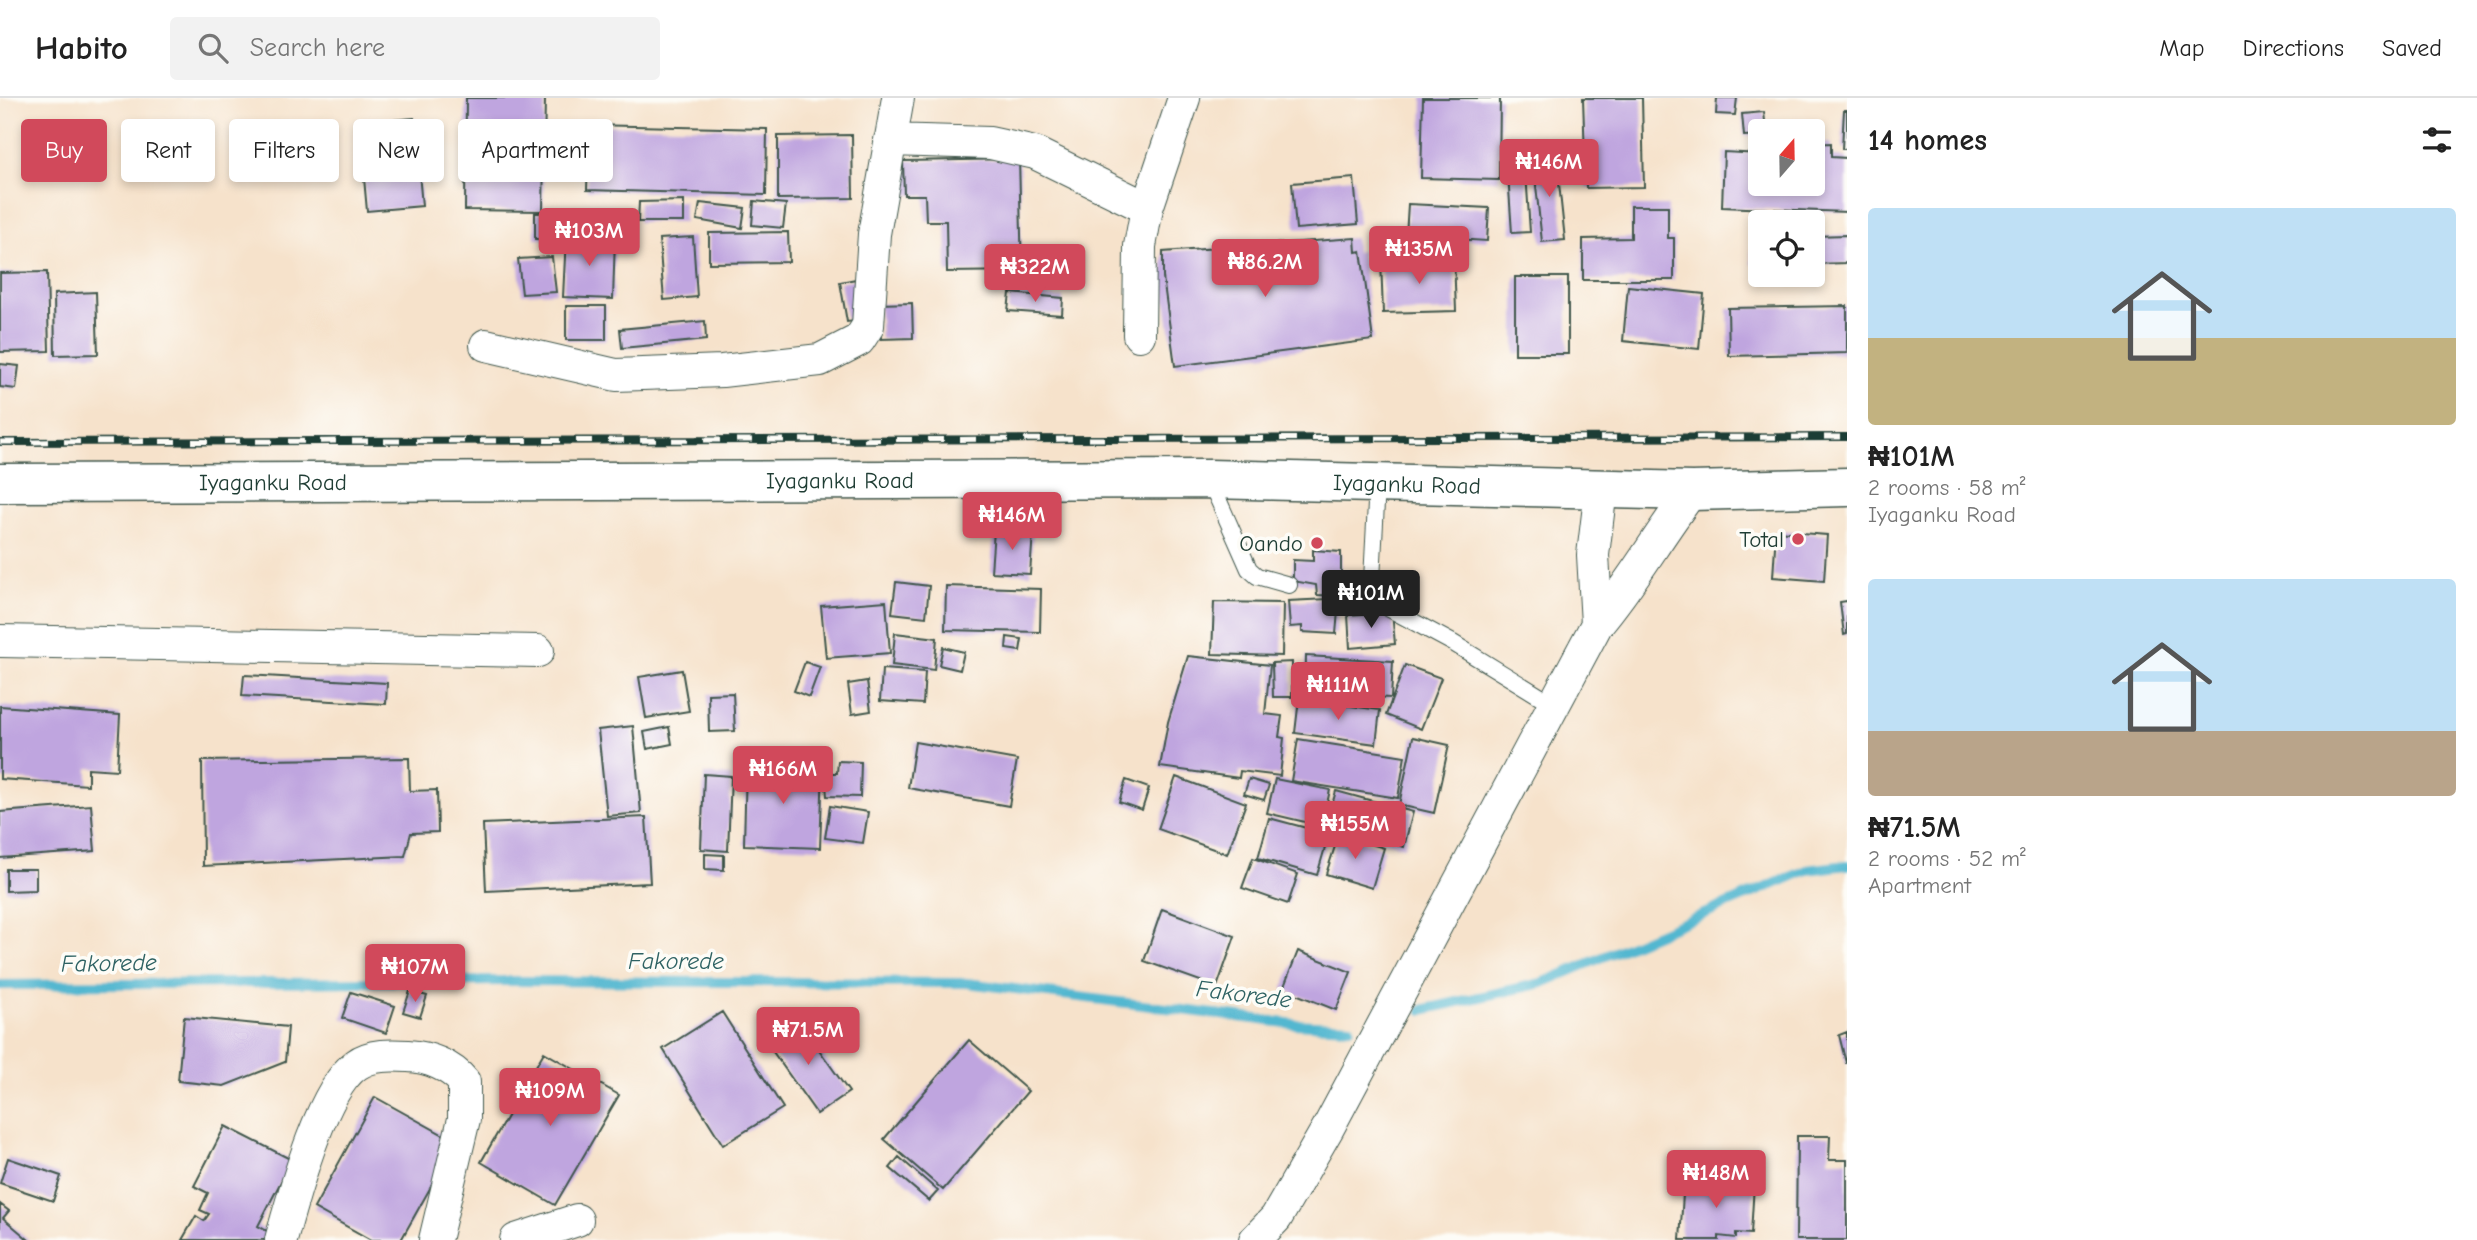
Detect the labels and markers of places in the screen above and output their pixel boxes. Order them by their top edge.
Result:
pin: ₦146M [1500,140,1598,199]
pin: ₦103M [540,208,638,268]
pin: ₦135M [1370,226,1468,286]
pin: ₦86.2M [1208,240,1322,299]
pin: ₦322M [986,244,1084,304]
pin: ₦146M [963,492,1061,552]
place label: Total [1739,526,1784,553]
place label: Oando [1239,530,1303,557]
marker: Total [1790,531,1806,547]
marker: Oando [1309,535,1325,551]
pin: ₦101M [1322,570,1420,630]
pin: ₦111M [1289,662,1387,722]
pin: ₦166M [734,746,832,806]
pin: ₦155M [1306,802,1404,861]
pin: ₦107M [366,944,464,1004]
pin: ₦71.5M [751,1007,865,1067]
pin: ₦109M [501,1068,599,1128]
pin: ₦148M [1667,1150,1765,1210]

